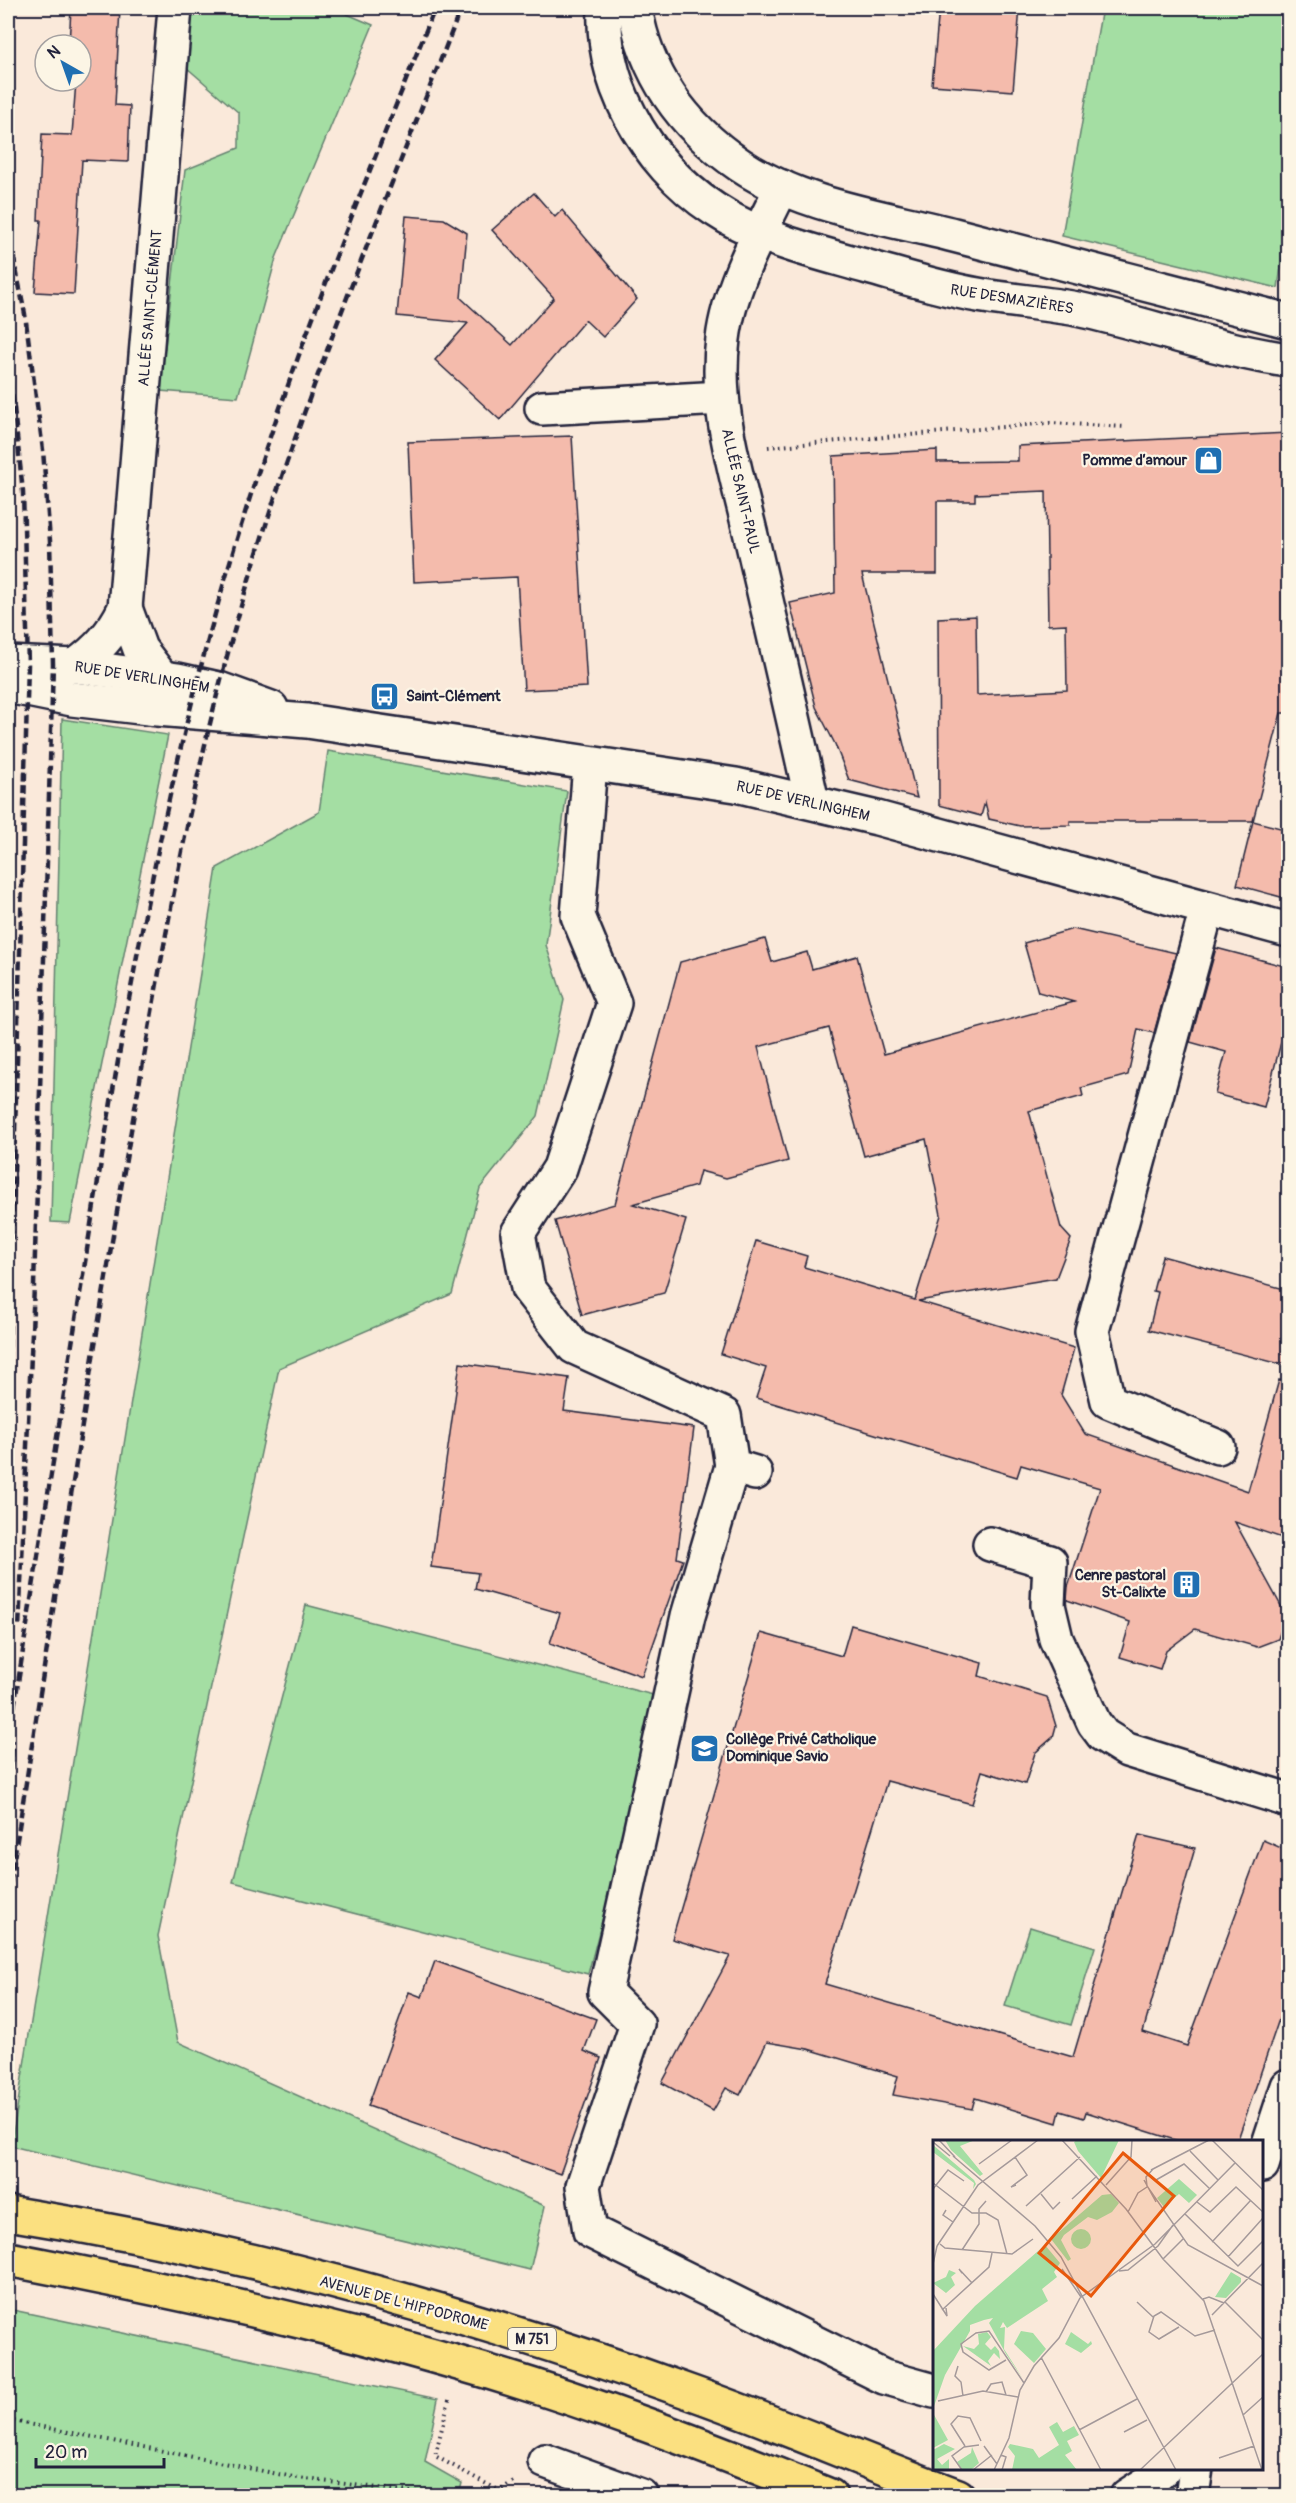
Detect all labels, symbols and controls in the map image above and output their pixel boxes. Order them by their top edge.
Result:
north arrow [33,33,93,93]
text: N [43,41,65,63]
street label: ALLÉE SAINT-CLÉMENT [134,229,167,387]
street label: RUE DESMAZIÈRES [949,280,1075,319]
street label: ALLÉE SAINT-PAUL [717,427,764,556]
shop icon: Pomme d’amour [1192,444,1224,476]
place label: Pomme d’amour [1082,451,1188,470]
street label: RUE DE VERLINGHEM [73,657,211,698]
bus stop icon: Saint-Clément [369,680,401,712]
place label: Saint-Clément [406,687,502,706]
street label: RUE DE VERLINGHEM [734,777,872,826]
place label: Cenre pastoral St-Calixte [1075,1566,1167,1602]
building icon: Cenre pastoral St-Calixte [1171,1568,1203,1600]
place label: Collège Privé Catholique Dominique Savio [726,1730,877,1766]
school or university icon: Collège Privé Catholique Dominique Savio [689,1732,721,1764]
inset map [933,2140,1263,2470]
street label: AVENUE DE L'HIPPODROME [317,2272,491,2335]
road number: M 751 [508,2328,556,2350]
scale bar [36,2431,164,2469]
text: 20 m [45,2441,87,2464]

